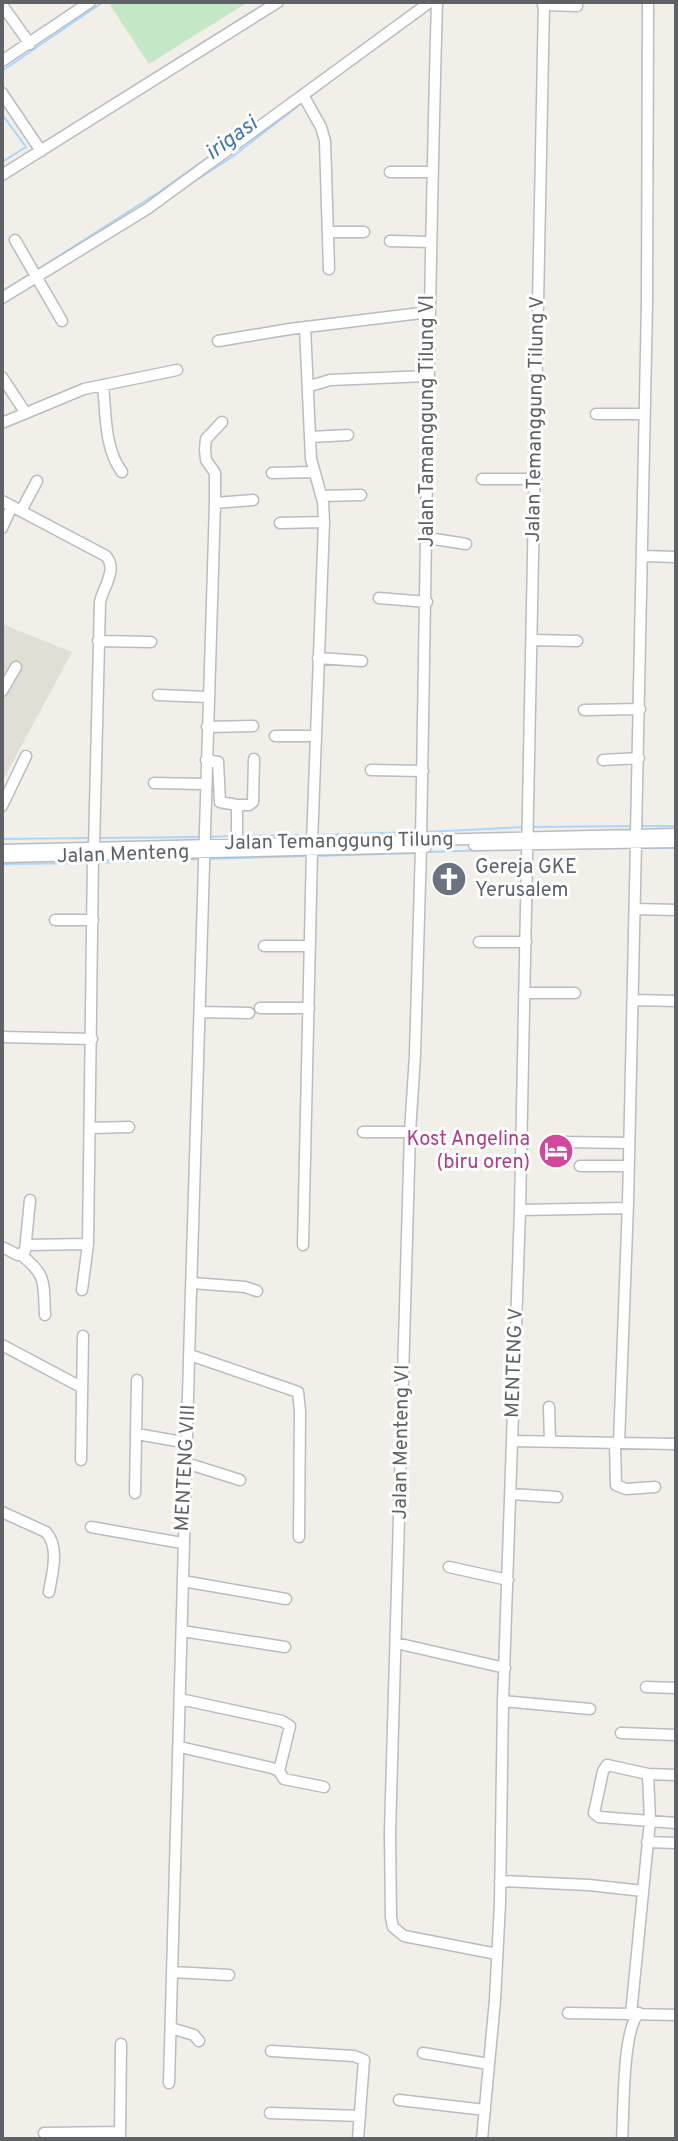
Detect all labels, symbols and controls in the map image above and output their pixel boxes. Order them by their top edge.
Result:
water label: irigasi [201,110,265,167]
street label: Jalan Tamanggung Tilung VI [415,295,441,547]
street label: Jalan Temanggung Tilung V [521,296,551,542]
street label: Jalan Temanggung Tilung [224,827,454,857]
street label: Jalan Menteng [56,840,190,870]
place label: Gereja GKE Yerusalem [475,855,577,904]
church icon: Gereja GKE Yerusalem [430,860,468,898]
place label: Kost Angelina (biru oren) [406,1127,530,1176]
hotel icon: Kost Angelina (biru oren) [537,1132,575,1170]
street label: MENTENG V [500,1307,530,1419]
street label: Jalan Menteng VI [388,1364,416,1520]
street label: MENTENG VIII [170,1404,202,1532]

